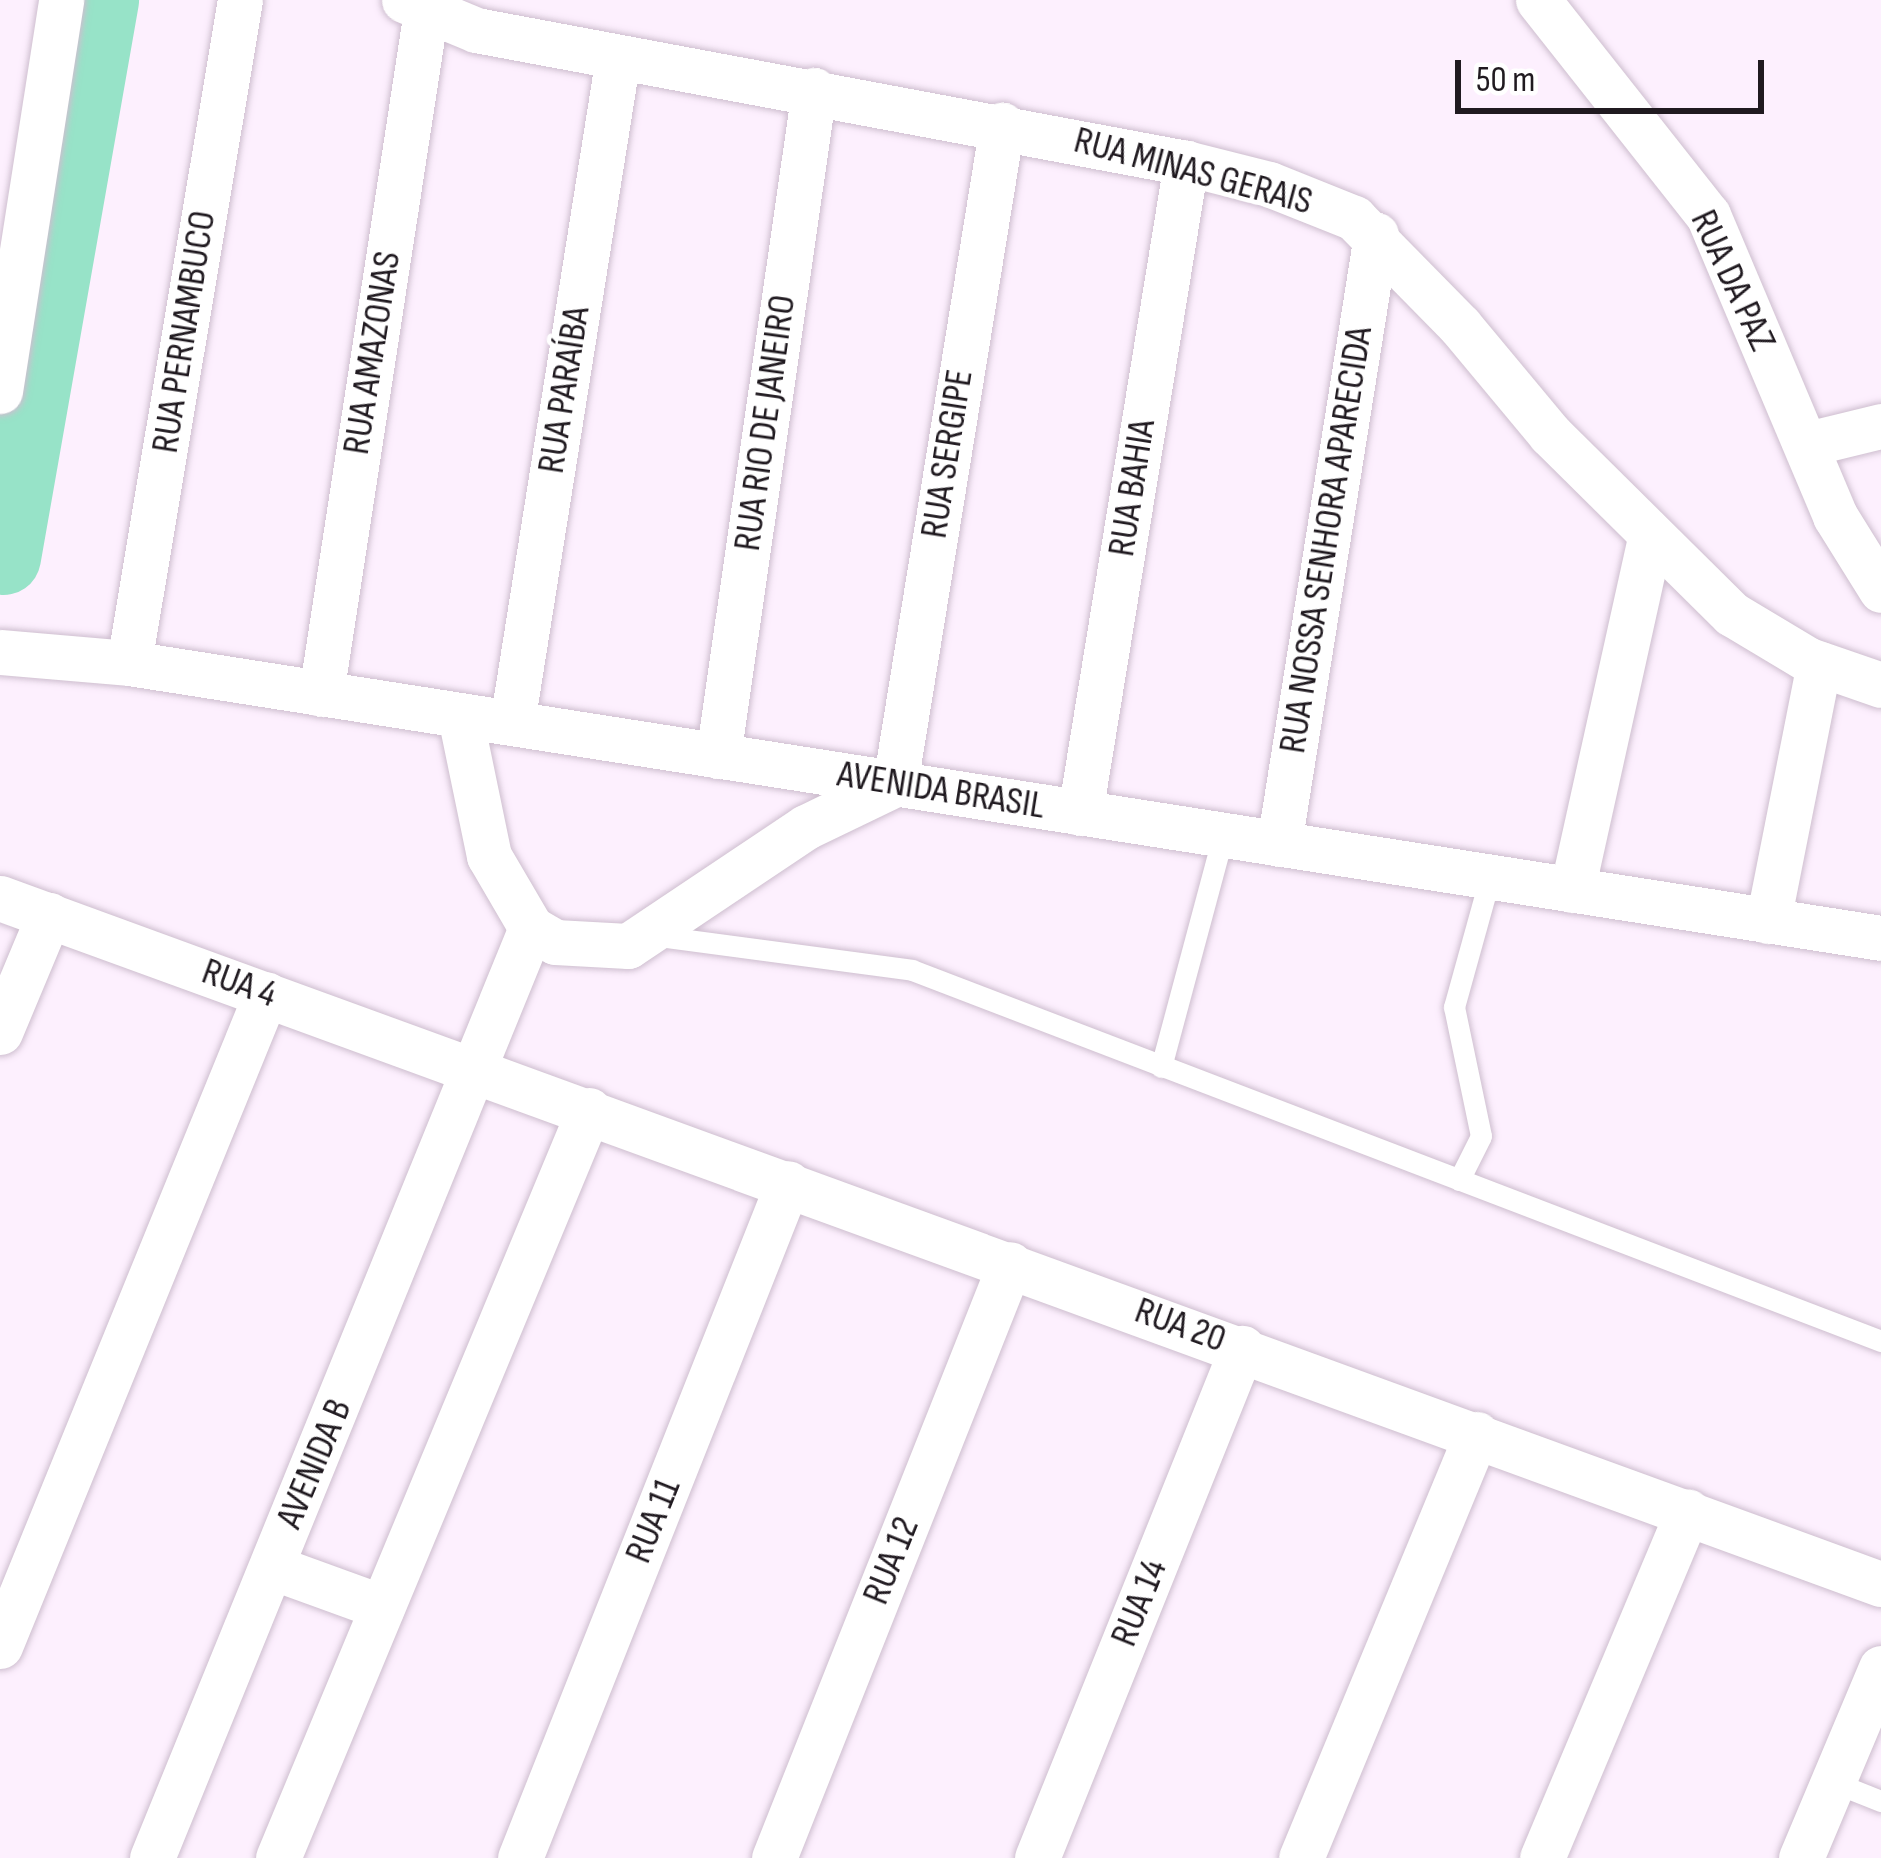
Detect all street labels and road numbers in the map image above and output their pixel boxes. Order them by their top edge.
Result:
street label: RUA MINAS GERAIS [1069,118,1317,226]
street label: RUA DA PAZ [1679,203,1785,359]
street label: RUA PERNAMBUCO [143,208,227,456]
street label: RUA AMAZONAS [334,248,412,458]
street label: RUA RIO DE JANEIRO [725,292,807,554]
street label: RUA PARAÍBA [529,303,601,477]
street label: RUA NOSSA SENHORA APARECIDA [1270,323,1384,757]
street label: RUA SERGIPE [912,366,984,542]
street label: RUA BAHIA [1099,416,1167,560]
street label: AVENIDA BRASIL [834,752,1048,830]
street label: RUA 4 [195,949,283,1019]
street label: RUA 20 [1128,1288,1232,1364]
street label: AVENIDA B [267,1392,363,1536]
street label: RUA 11 [616,1472,692,1570]
street label: RUA 12 [853,1511,931,1611]
street label: RUA 14 [1102,1553,1178,1653]

